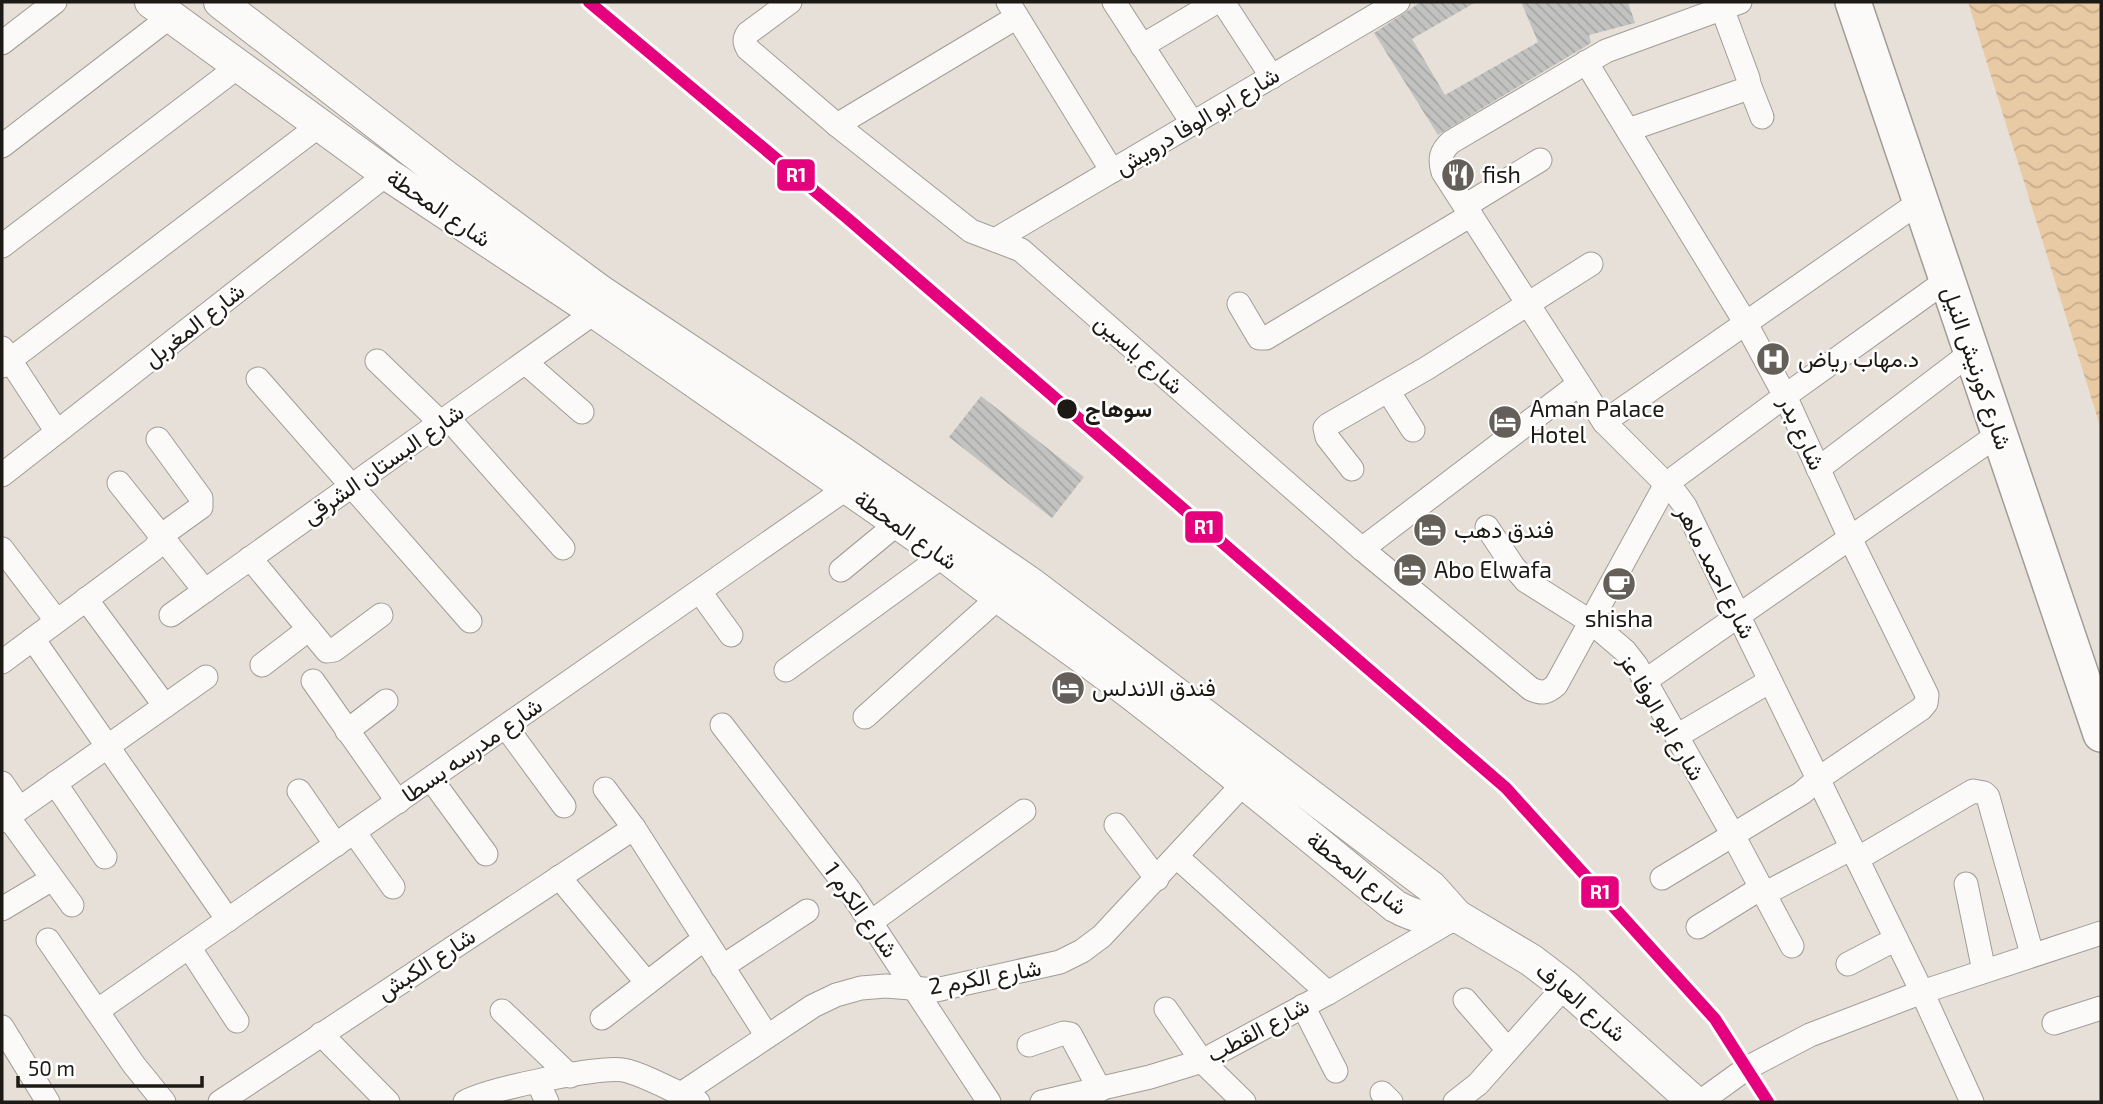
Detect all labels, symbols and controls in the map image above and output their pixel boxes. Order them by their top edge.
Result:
street label: شارع ابو الوفا درويش [1109,60,1285,183]
restaurant icon: fish [1439,156,1477,194]
line badge: R1 [776,158,816,192]
place label: fish [1482,160,1521,188]
street label: شارع المحطة [380,162,497,255]
text: R1 [786,163,806,186]
street label: شارع المغربل [137,276,251,375]
street label: شارع كورنيش النيل [1934,282,2019,454]
street label: شارع ياسين [1088,307,1190,402]
hospital icon: د.مهاب رياض [1754,340,1792,378]
place label: د.مهاب رياض [1798,344,1919,374]
street label: شارع بدر [1771,390,1832,475]
place label: سوهاج [1085,394,1152,425]
place label: Aman Palace Hotel [1530,394,1665,448]
street label: شارع البستان الشرقى [296,397,470,532]
marker: سوهاج [1055,397,1079,421]
hotel icon: Aman Palace Hotel [1486,403,1524,441]
street label: شارع المحطة [848,483,964,577]
street label: شارع احمد ماهر [1668,499,1762,644]
line badge: R1 [1184,510,1224,544]
hotel icon: فندق دهب [1411,511,1449,549]
text: R1 [1194,515,1214,538]
place label: فندق دهب [1454,515,1554,543]
hotel icon: Abo Elwafa [1391,551,1429,589]
place label: Abo Elwafa [1434,555,1552,583]
cafe icon: shisha [1600,565,1638,603]
place label: shisha [1585,604,1653,632]
street label: شارع ابو الوفا عز [1611,647,1712,787]
hotel icon: فندق الاندلس [1049,669,1087,707]
place label: فندق الاندلس [1092,673,1216,702]
street label: شارع مدرسه بسطا [396,690,549,810]
street label: شارع المحطة [1300,824,1413,922]
street label: شارع الكرم 1 [816,856,905,964]
line badge: R1 [1580,875,1620,909]
text: R1 [1590,880,1610,903]
street label: شارع الكبش [371,921,481,1008]
street label: شارع الكرم 2 [926,952,1044,1003]
street label: شارع العارف [1529,956,1632,1049]
street label: شارع القطب [1202,991,1315,1070]
scale bar [18,1044,201,1088]
text: 50 m [28,1055,75,1080]

